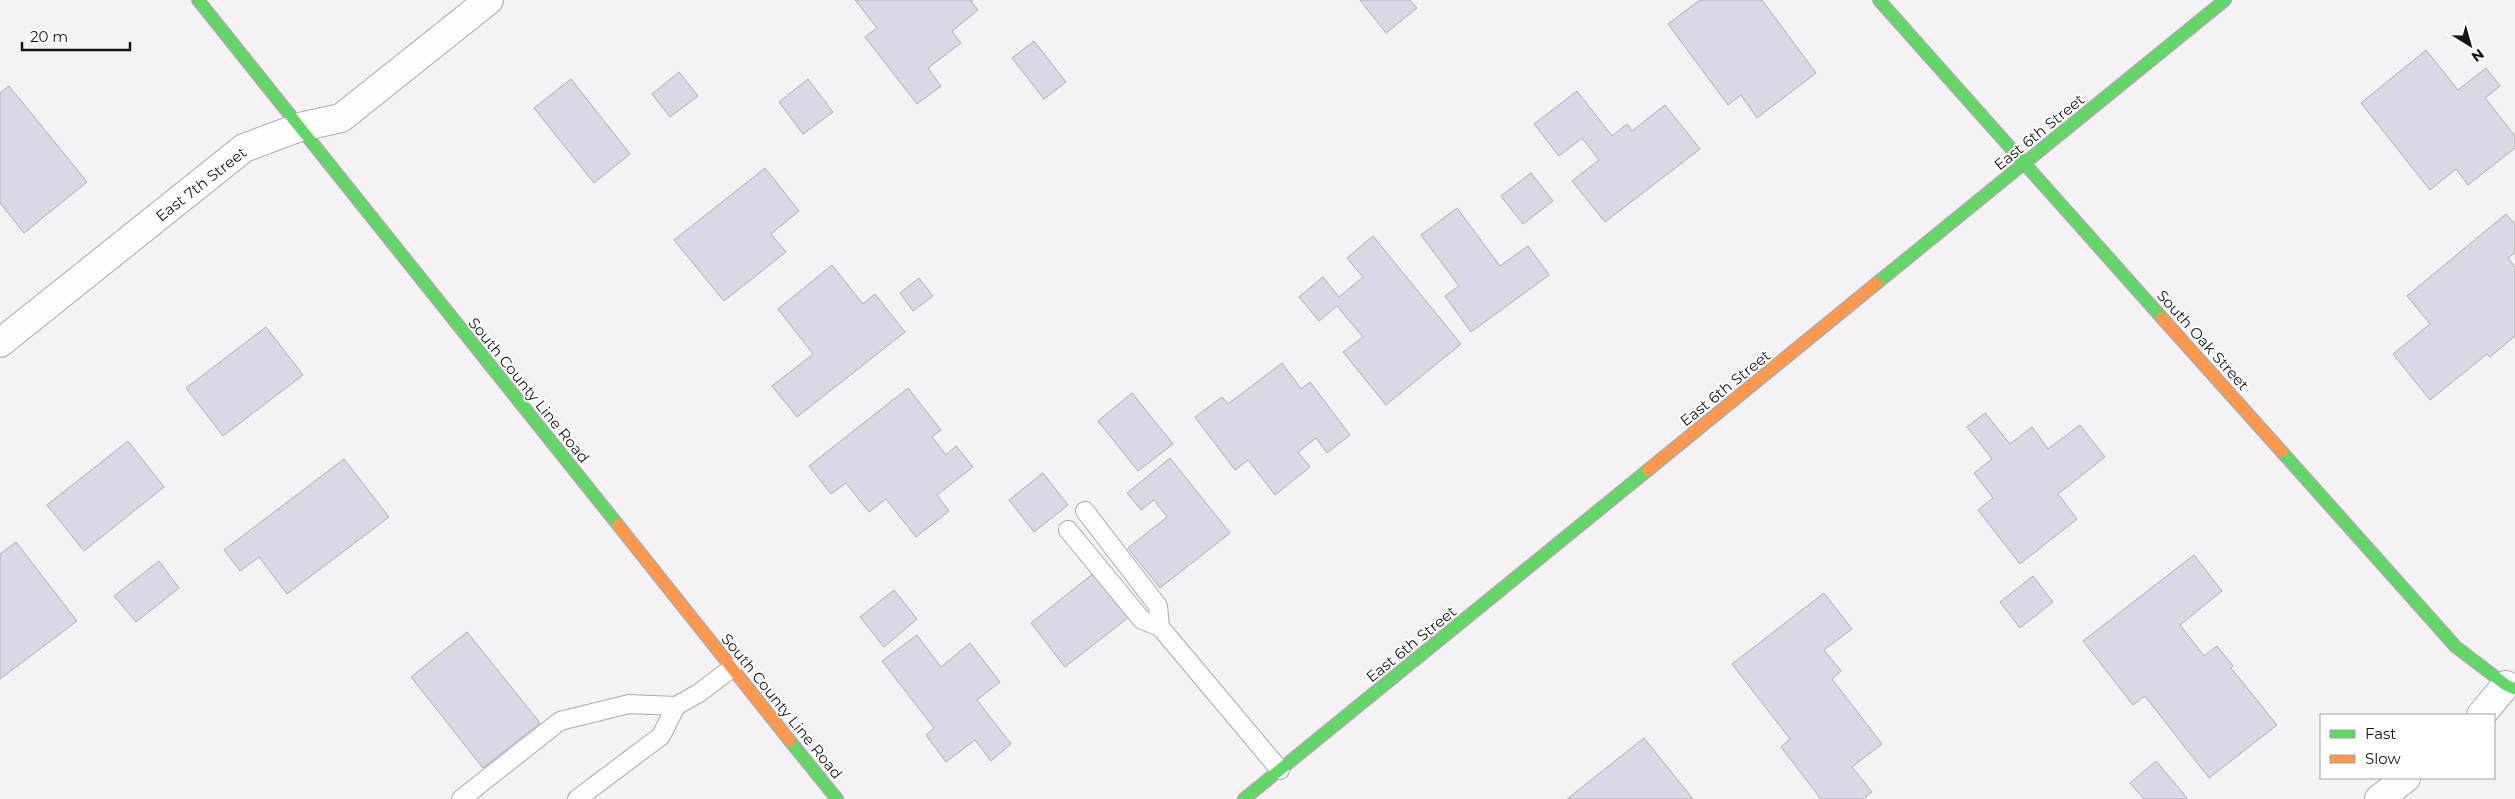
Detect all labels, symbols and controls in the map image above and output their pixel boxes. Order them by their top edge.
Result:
scale bar [22,20,130,52]
north arrow [2445,20,2495,70]
text: 20 m [30,27,68,46]
text: N [2468,45,2488,66]
street label: East 6th Street [1990,90,2088,174]
street label: East 7th Street [152,143,250,225]
street label: South Oak Street [2153,286,2253,394]
street label: South County Line Road [464,313,594,467]
street label: East 6th Street [1676,346,1774,430]
street label: East 6th Street [1362,602,1460,686]
street label: South County Line Road [717,629,847,783]
legend [2320,714,2495,779]
text: Fast [2365,724,2396,743]
text: Slow [2365,749,2401,768]

